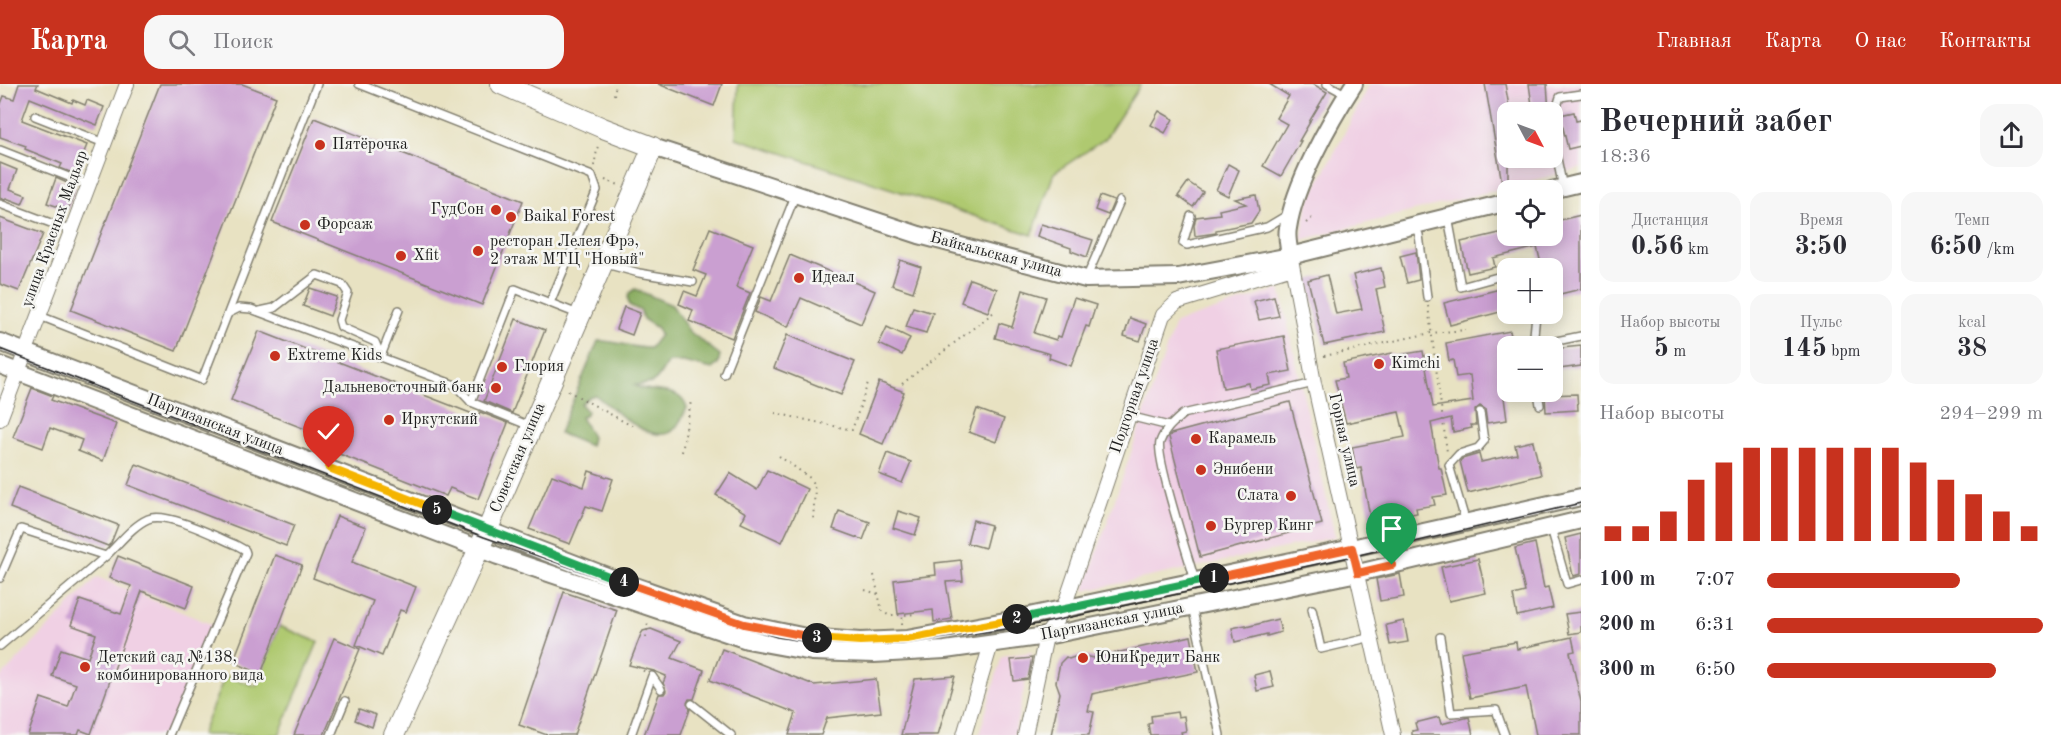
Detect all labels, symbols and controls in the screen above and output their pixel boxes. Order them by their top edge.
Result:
search box [144,15,564,69]
icon: search [165,26,198,59]
text: Карта [30,28,108,56]
text: Поиск [213,31,274,53]
text: Главная [1656,31,1732,52]
text: Карта [1765,31,1822,52]
text: О нас [1855,31,1906,52]
text: Контакты [1939,31,2031,52]
north arrow [1497,102,1563,168]
map controls [1497,102,1563,402]
button: share [1980,104,2043,167]
text: Вечерний забег [1599,106,1832,139]
place label: Пятёрочка [332,137,408,153]
marker: Пятёрочка [313,138,327,152]
text: 18:36 [1599,147,1651,167]
street label: улица Красных Мадьяр [19,148,91,310]
button: locate [1497,180,1563,246]
place label: ГудСон [431,202,484,218]
marker: ГудСон [489,203,503,217]
place label: Baikal Forest [523,209,616,225]
marker: Baikal Forest [504,210,518,224]
text: Дистанция [1631,213,1709,229]
text: Время [1799,213,1843,229]
text: Темп [1954,213,1990,229]
place label: Форсаж [317,217,374,233]
marker: Форсаж [298,218,312,232]
street label: Байкальская улица [928,230,1064,280]
place label: ресторан Лелея Фрэ, 2 этаж МТЦ "Новый" [490,234,644,268]
text: 0.56 [1631,234,1684,260]
text: 3:50 [1795,234,1847,260]
text: 6:50 [1929,234,1982,260]
text: km [1684,242,1709,258]
text: /km [1982,242,2015,258]
marker: ресторан Лелея Фрэ, 2 этаж МТЦ "Новый" [471,244,485,258]
place label: Xfit [413,248,439,264]
marker: Xfit [394,249,408,263]
button: + [1497,258,1563,324]
place label: Идеал [811,270,855,286]
marker: Идеал [792,271,806,285]
text: Набор высоты [1620,315,1720,331]
text: Пульс [1800,315,1842,331]
text: kcal [1958,315,1986,331]
street label: Подгорная улица [1108,336,1162,456]
button: − [1497,336,1563,402]
text: 5 [1654,336,1669,362]
text: 145 [1782,336,1827,362]
text: 38 [1957,336,1987,362]
text: m [1669,344,1686,360]
text: bpm [1827,344,1860,360]
place label: Extreme Kids [287,348,382,364]
marker: Extreme Kids [268,349,282,363]
place label: Kimchi [1391,356,1440,372]
marker: Kimchi [1372,357,1386,371]
place label: Глория [514,359,564,375]
marker: Глория [495,360,509,374]
place label: Дальневосточный банк [322,380,484,396]
marker: Дальневосточный банк [489,381,503,395]
street label: Горная улица [1325,391,1363,489]
street label: Партизанская улица [144,392,286,459]
street label: Советская улица [488,401,548,515]
text: Набор высоты [1599,404,1725,424]
text: 294–299 m [1940,404,2043,424]
pin [303,406,354,468]
place label: Иркутский [401,412,478,428]
marker: Иркутский [382,413,396,427]
icon: check [312,415,345,448]
place label: Карамель [1208,431,1276,447]
marker: Карамель [1189,432,1203,446]
place label: Энибени [1213,462,1273,478]
marker: Энибени [1194,463,1208,477]
place label: Слата [1237,488,1279,504]
marker: Слата [1284,489,1298,503]
pin: 5 [422,495,452,525]
text: 5 [432,502,442,518]
pin [1366,503,1417,565]
icon: arrive [1375,512,1408,545]
place label: Бургер Кинг [1223,518,1313,534]
marker: Бургер Кинг [1204,519,1218,533]
pin: 1 [1199,563,1229,593]
pin: 4 [609,567,639,597]
text: 1 [1209,570,1219,586]
text: 100 m [1599,570,1655,590]
text: 7:07 [1695,570,1735,590]
text: 4 [619,574,629,590]
street label: Партизанская улица [1039,600,1185,644]
pin: 2 [1002,604,1032,634]
text: 2 [1012,611,1022,627]
text: 200 m [1599,615,1655,635]
text: 6:31 [1695,615,1735,635]
pin: 3 [802,623,832,653]
text: 3 [812,630,822,646]
place label: Детский сад №138, комбинированного вида [97,650,264,684]
place label: ЮниКредит Банк [1095,650,1220,666]
marker: ЮниКредит Банк [1076,651,1090,665]
marker: Детский сад №138, комбинированного вида [78,660,92,674]
text: 300 m [1599,660,1655,680]
text: 6:50 [1695,660,1735,680]

